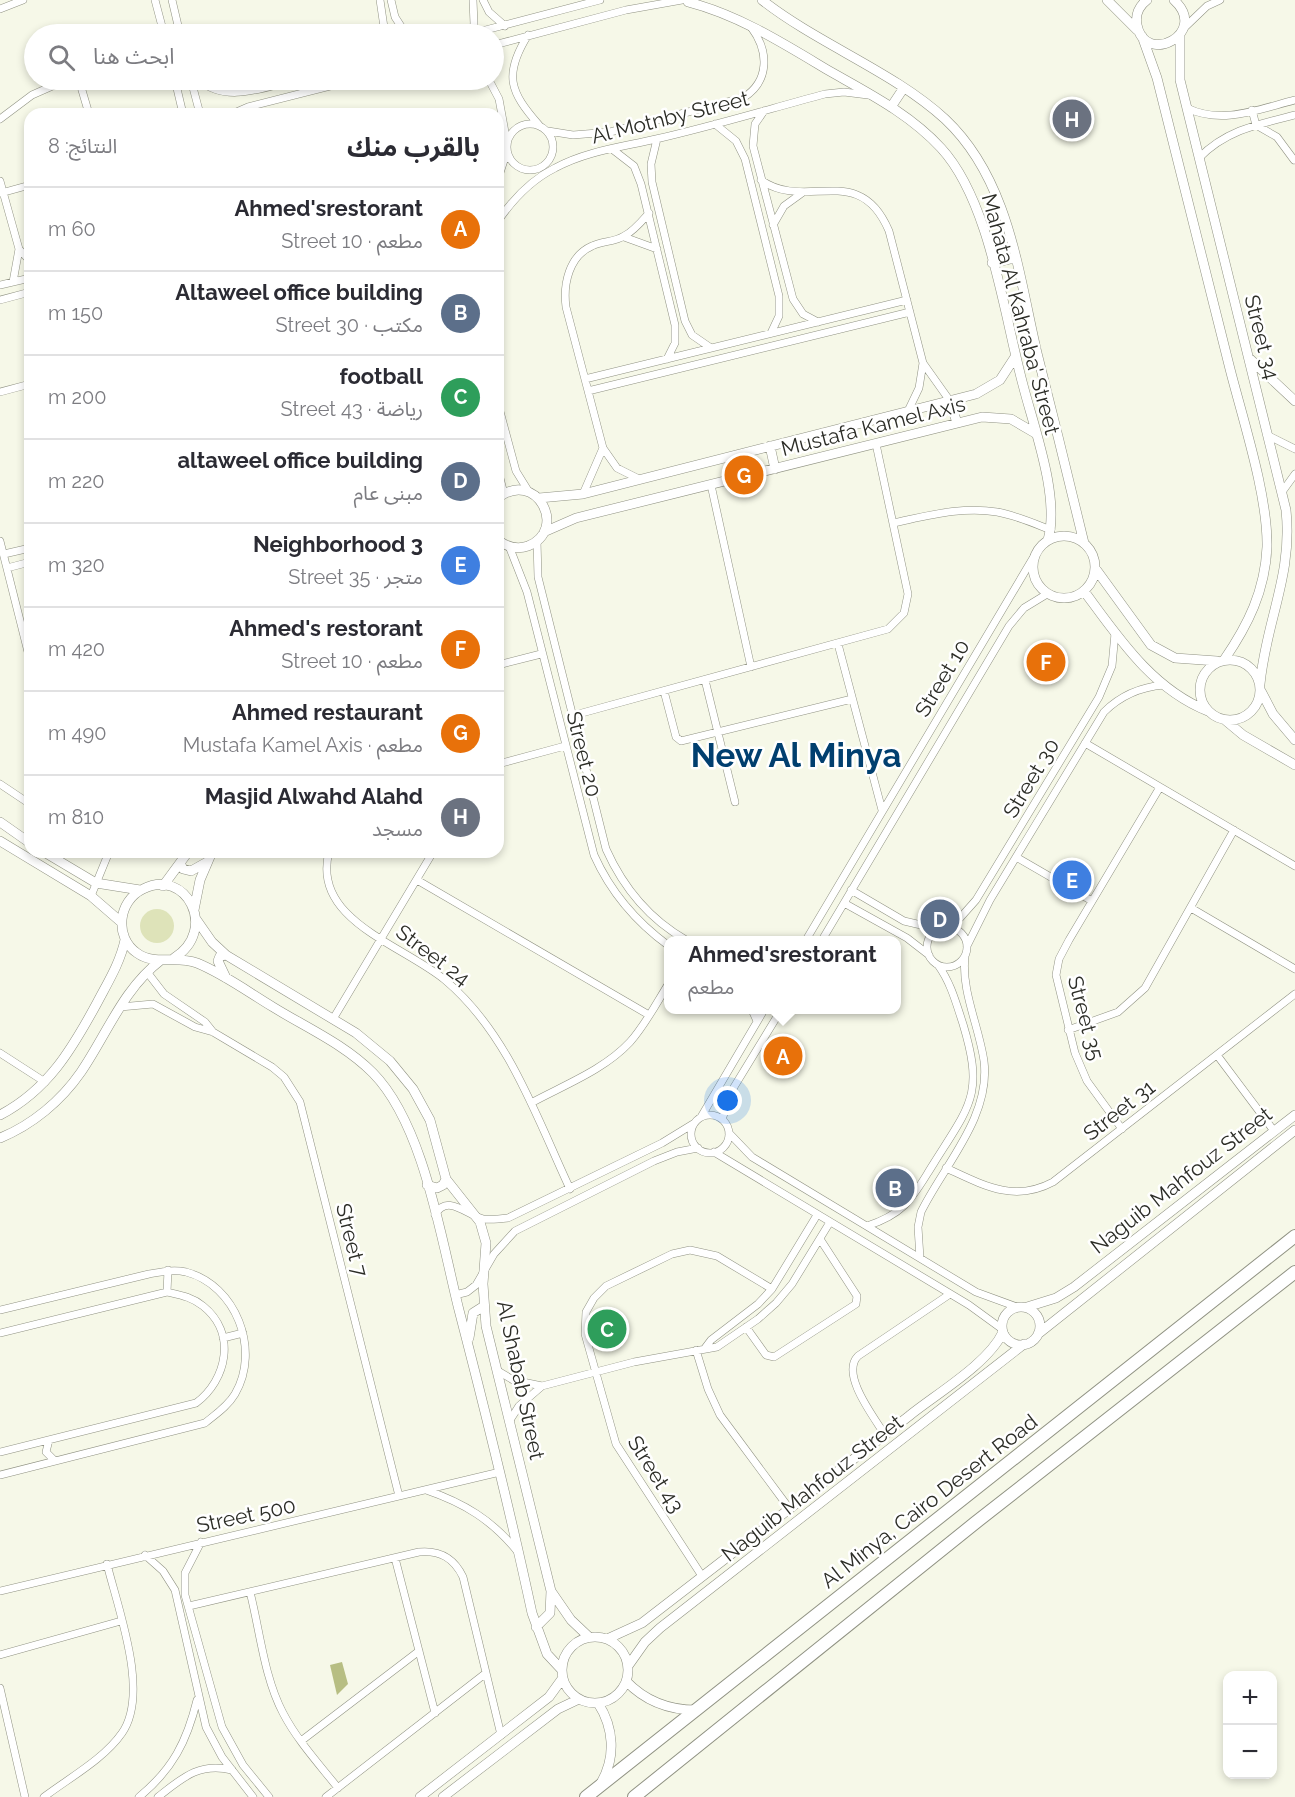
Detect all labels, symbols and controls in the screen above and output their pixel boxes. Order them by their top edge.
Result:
search box [24,24,504,90]
icon: search [45,41,78,74]
text: ابحث هنا [93,43,174,69]
street label: Al Motnby Street [589,85,751,149]
pin: H [1052,96,1092,142]
text: بالقرب منك [347,132,480,162]
text: النتائج: 8 [48,134,117,158]
street label: Mahata Al Kahraba' Street [977,191,1065,437]
text: Ahmed'srestorant [235,195,423,221]
text: 60 m [48,217,96,241]
text: A [454,217,467,241]
text: مطعم · Street 10 [281,229,423,253]
text: Altaweel office building [175,279,423,305]
street label: Street 34 [1239,292,1285,382]
text: 150 m [48,301,103,325]
text: B [454,301,467,325]
text: مكتب · Street 30 [276,313,423,337]
text: football [340,363,423,389]
text: 200 m [48,385,106,409]
text: C [454,385,467,409]
street label: Mustafa Kamel Axis [778,391,968,461]
text: رياضة · Street 43 [281,397,423,421]
text: altaweel office building [177,447,423,473]
pin: G [724,452,764,498]
text: 220 m [48,469,105,493]
text: D [453,469,468,493]
text: مبنى عام [353,481,423,505]
text: Neighborhood 3 [253,531,423,557]
text: 320 m [48,553,105,577]
text: E [454,553,467,577]
text: متجر · Street 35 [288,565,423,589]
text: Ahmed's restorant [229,615,423,641]
street label: Street 10 [909,635,975,721]
text: 420 m [48,637,105,661]
text: F [455,637,466,661]
pin: F [1026,640,1066,684]
text: مطعم · Street 10 [281,649,423,673]
text: Ahmed restaurant [232,699,423,725]
street label: Street 20 [561,709,607,799]
text: 490 m [48,721,106,745]
text: G [453,721,468,745]
text: مطعم · Mustafa Kamel Axis [183,733,423,757]
street label: Street 30 [998,734,1064,822]
district label: New Al Minya [691,736,901,775]
text: Masjid Alwahd Alahd [205,783,423,809]
text: 810 m [48,805,104,829]
text: H [453,805,468,829]
text: مسجد [372,817,423,841]
pin: E [1052,858,1092,902]
pin: D [920,896,960,942]
street label: Street 24 [391,919,475,991]
popup [664,936,901,1014]
text: Ahmed'srestorant [688,941,877,967]
street label: Street 35 [1063,973,1109,1063]
text: مطعم [688,975,735,999]
pin: A [764,1034,802,1078]
street label: Street 31 [1078,1074,1160,1146]
your location [713,1086,742,1115]
street label: Naguib Mahfouz Street [1085,1101,1277,1259]
pin: B [876,1166,914,1210]
street label: Street 7 [331,1201,373,1280]
street label: Al Shabab Street [492,1298,550,1462]
pin: C [588,1306,626,1352]
street label: Naguib Mahfouz Street [716,1409,908,1567]
street label: Al Minya, Cairo Desert Road [816,1409,1042,1593]
street label: Street 43 [623,1431,689,1517]
street label: Street 500 [194,1492,298,1538]
map controls [1223,1671,1277,1779]
button: + [1223,1671,1277,1725]
button: − [1223,1725,1277,1779]

